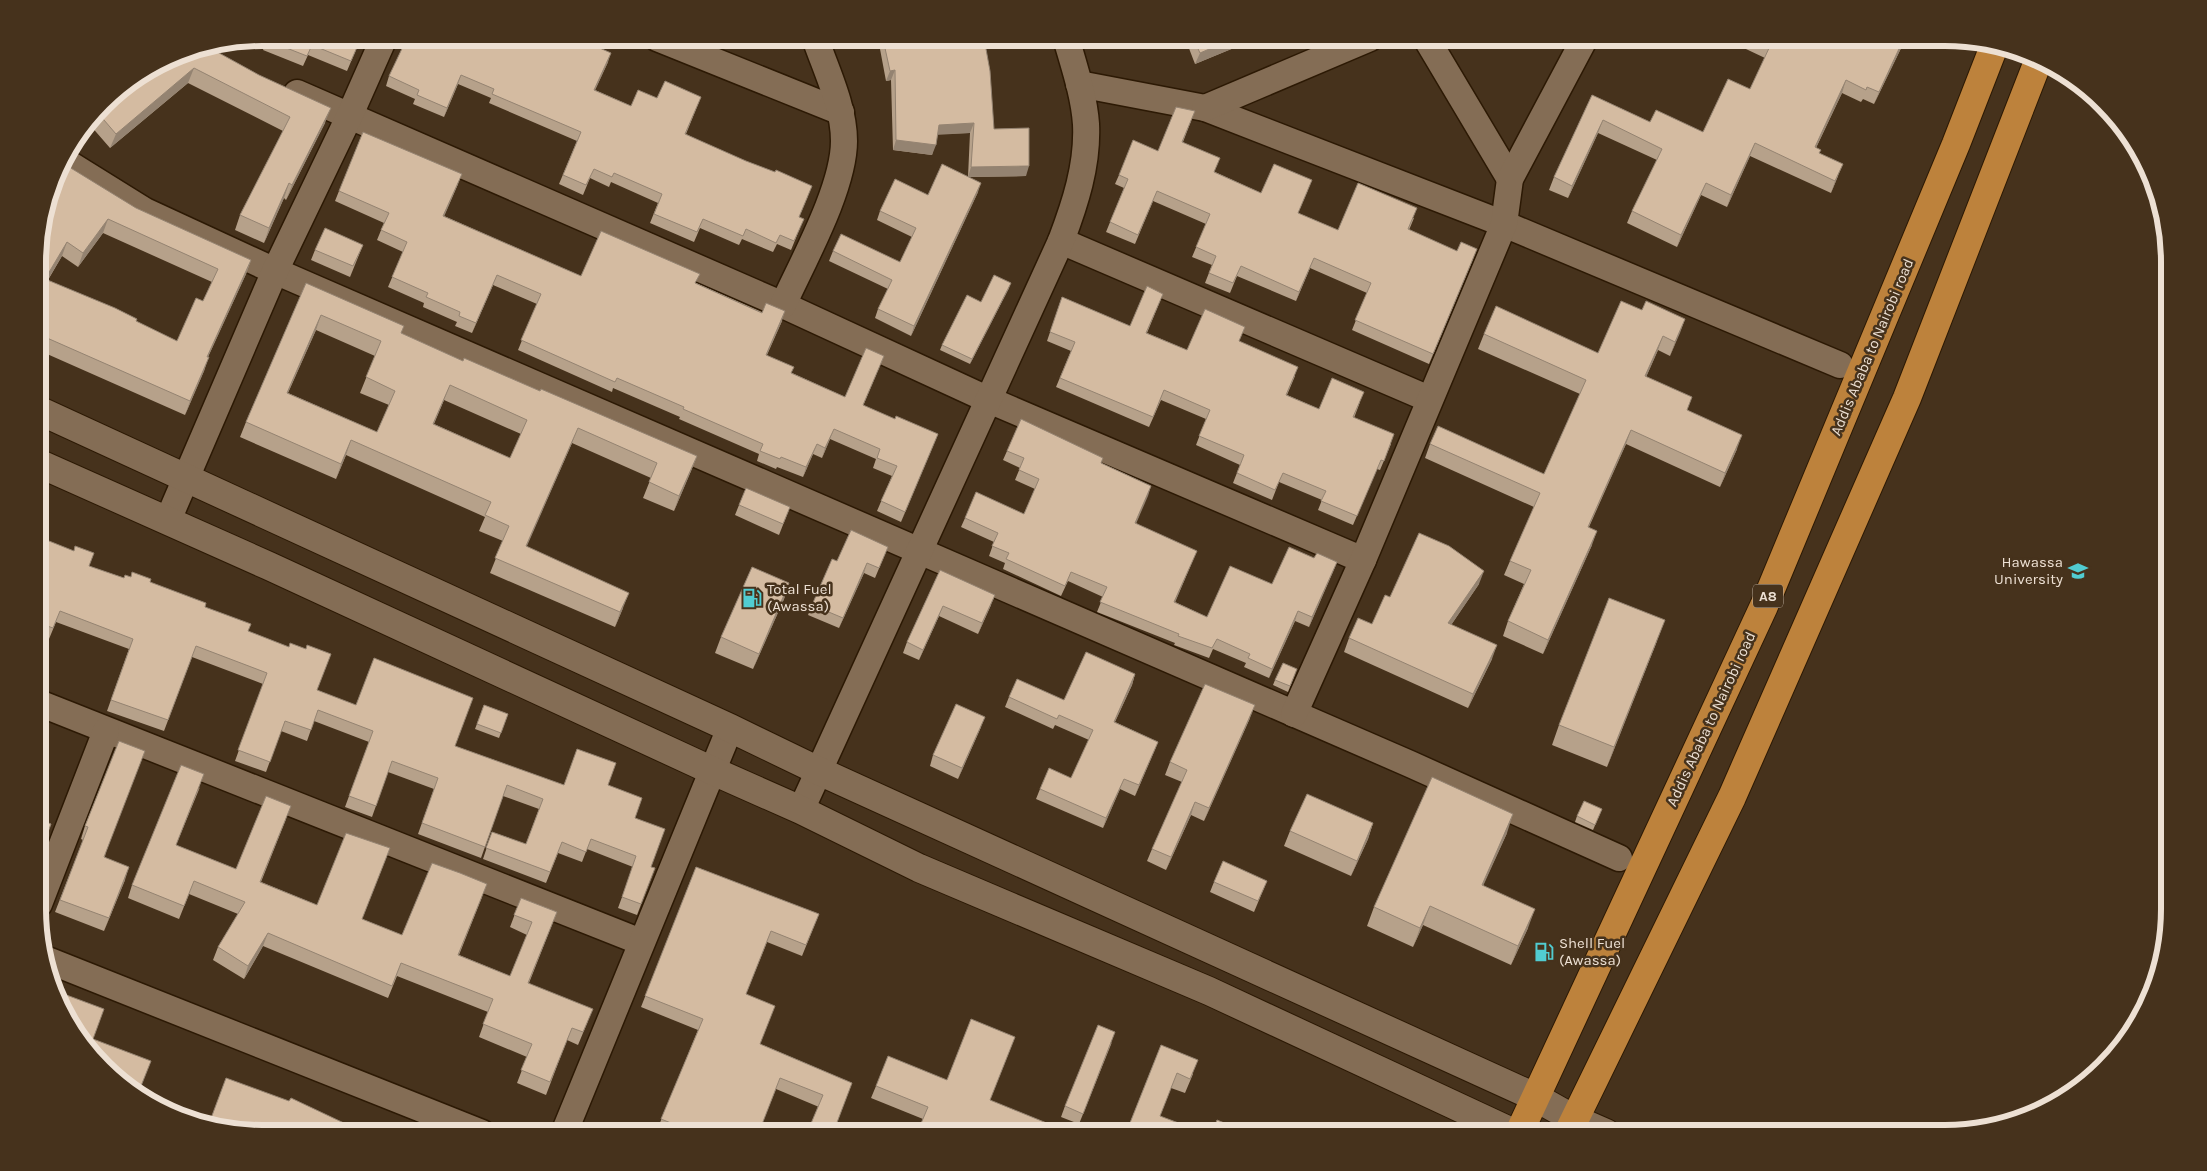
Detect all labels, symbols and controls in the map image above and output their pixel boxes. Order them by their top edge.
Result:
street label: Addis Ababa to Nairobi road [1827,256,1917,438]
place label: Hawassa University [1994,553,2063,588]
school or university icon: Hawassa University [2067,560,2089,582]
place label: Total Fuel (Awassa) [767,580,832,615]
road number: A8 [1753,584,1783,608]
fuel station icon: Total Fuel (Awassa) [741,587,763,609]
street label: Addis Ababa to Nairobi road [1663,629,1759,809]
place label: Shell Fuel (Awassa) [1559,934,1625,969]
fuel station icon: Shell Fuel (Awassa) [1533,941,1555,963]

